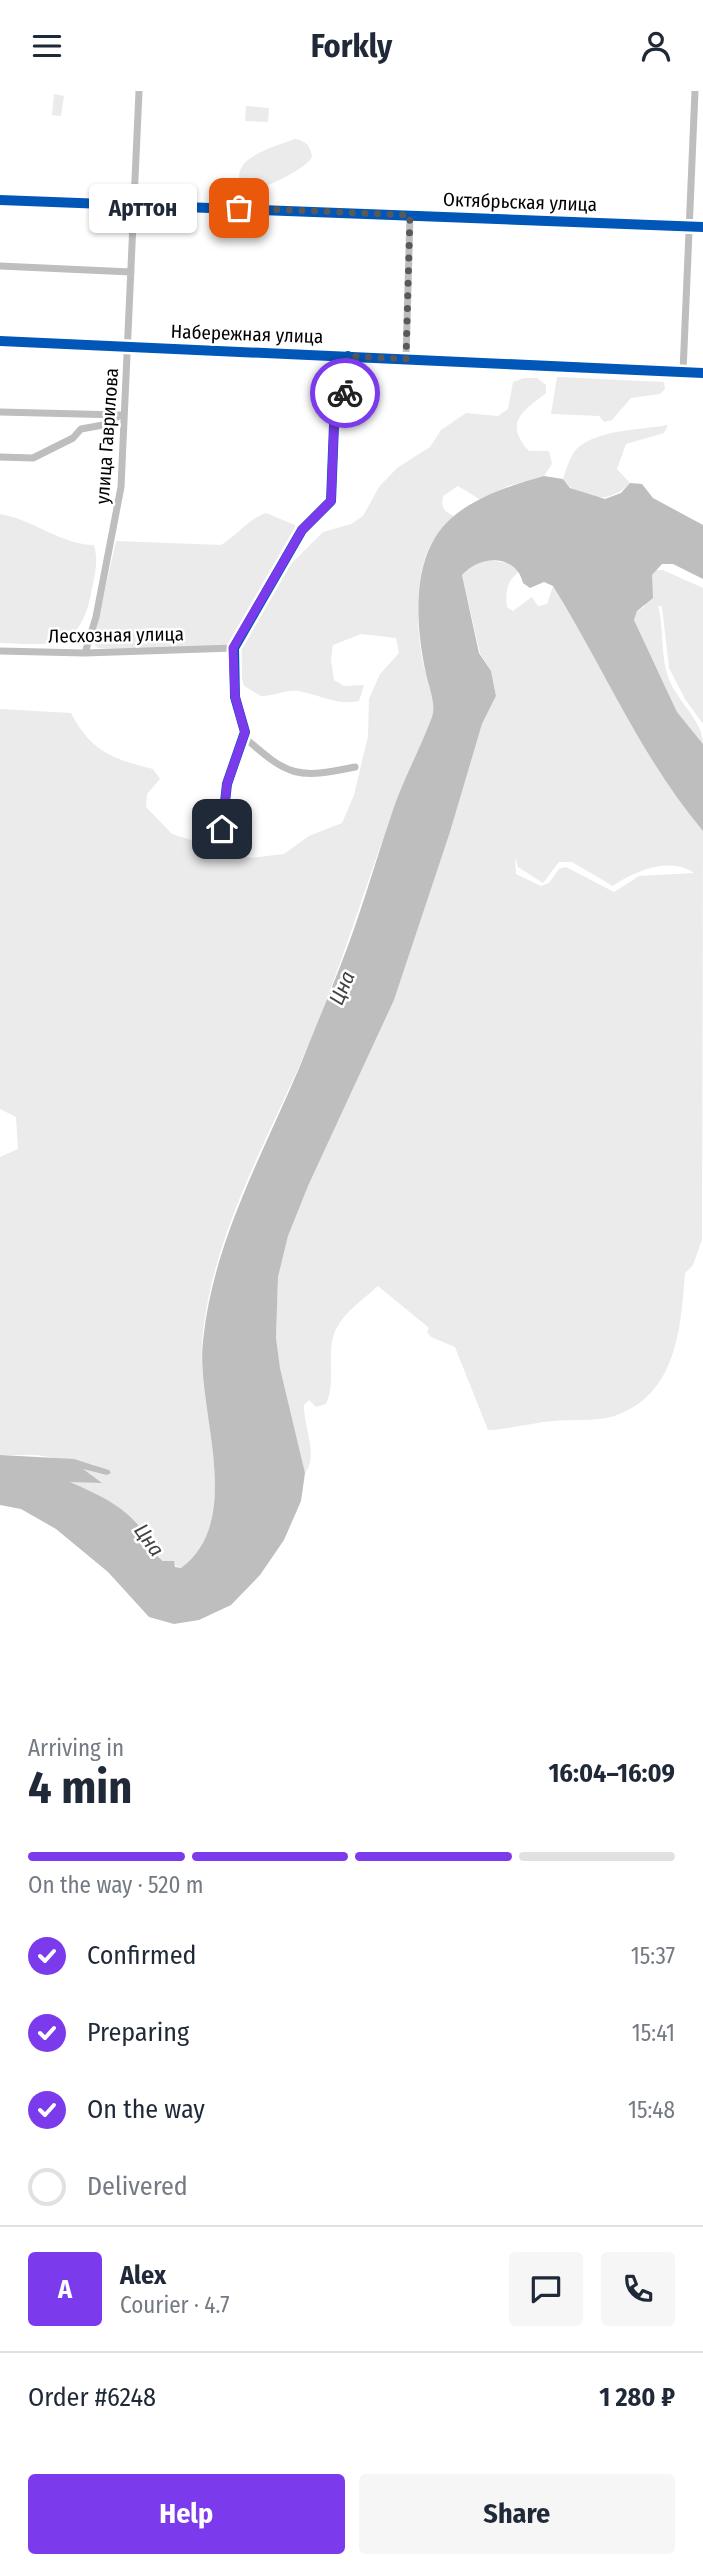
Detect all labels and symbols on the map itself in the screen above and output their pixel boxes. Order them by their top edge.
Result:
pin [209,178,269,238]
callout: Арттон [89,183,197,233]
street label: Октябрьская улица [443,188,597,216]
street label: Набережная улица [170,320,324,348]
courier [310,358,380,428]
street label: улица Гаврилова [91,367,123,505]
street label: Лесхозная улица [48,622,184,648]
pin [192,799,252,859]
water label: Цна [323,967,361,1009]
water label: Цна [128,1518,170,1562]

